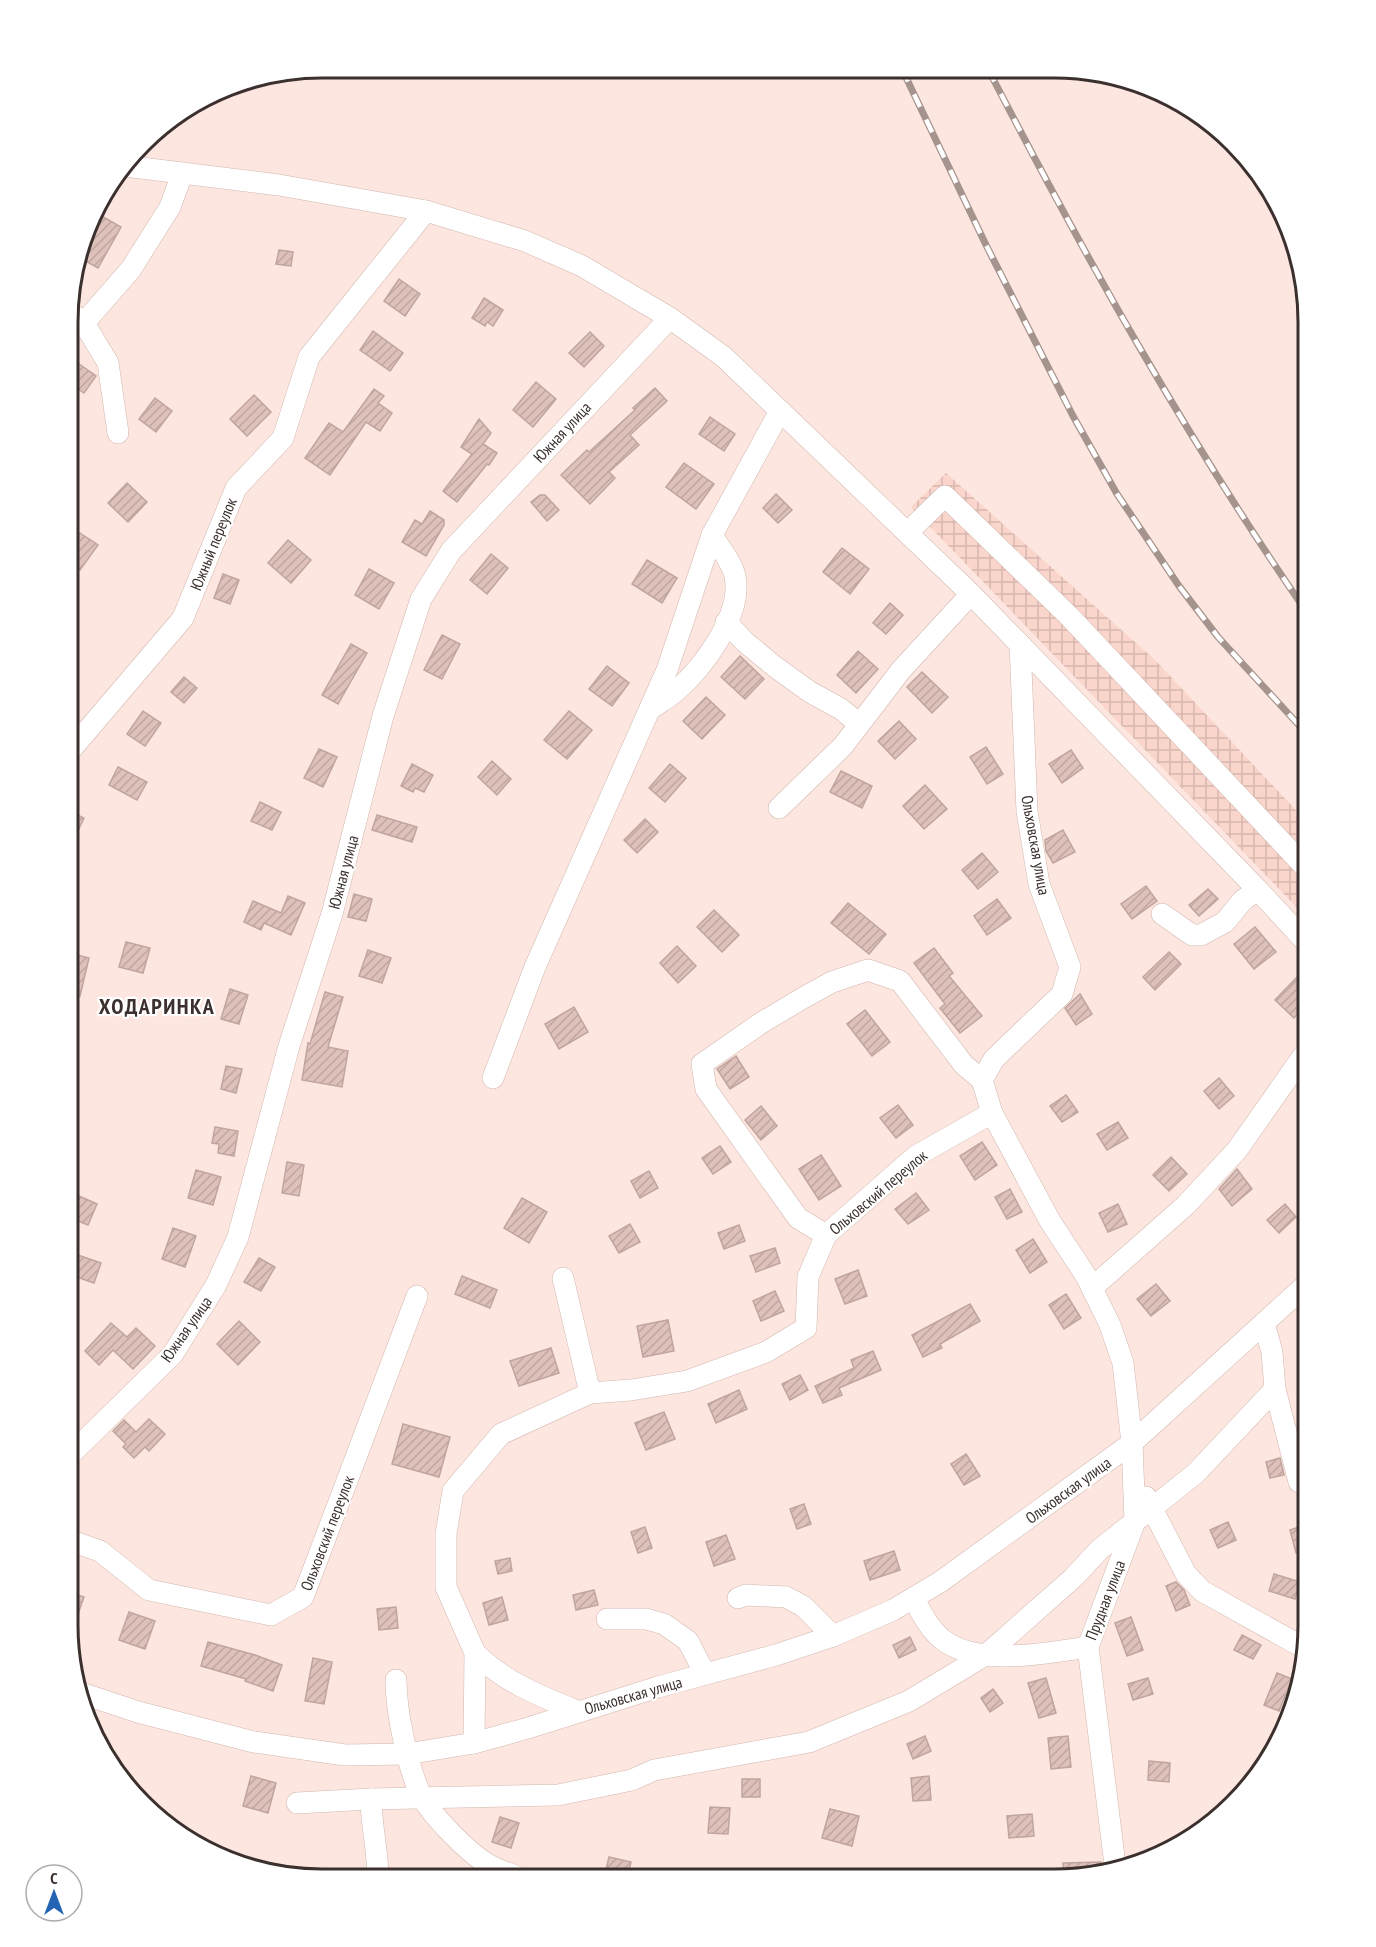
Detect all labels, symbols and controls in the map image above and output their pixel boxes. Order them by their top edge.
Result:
street label: Южная улица [529,397,595,467]
street label: Южный переулок [185,494,241,593]
street label: Ольховская улица [1017,794,1055,896]
street label: Южная улица [324,833,362,911]
district label: ХОДАРИНКА [99,992,215,1020]
street label: Ольховский переулок [825,1145,932,1239]
street label: Южная улица [156,1292,216,1366]
street label: Ольховская улица [1021,1452,1115,1528]
street label: Ольховский переулок [296,1472,358,1593]
street label: Прудная улица [1081,1557,1129,1643]
street label: Ольховская улица [582,1671,684,1719]
north arrow [24,1863,84,1923]
text: С [50,1868,58,1888]

